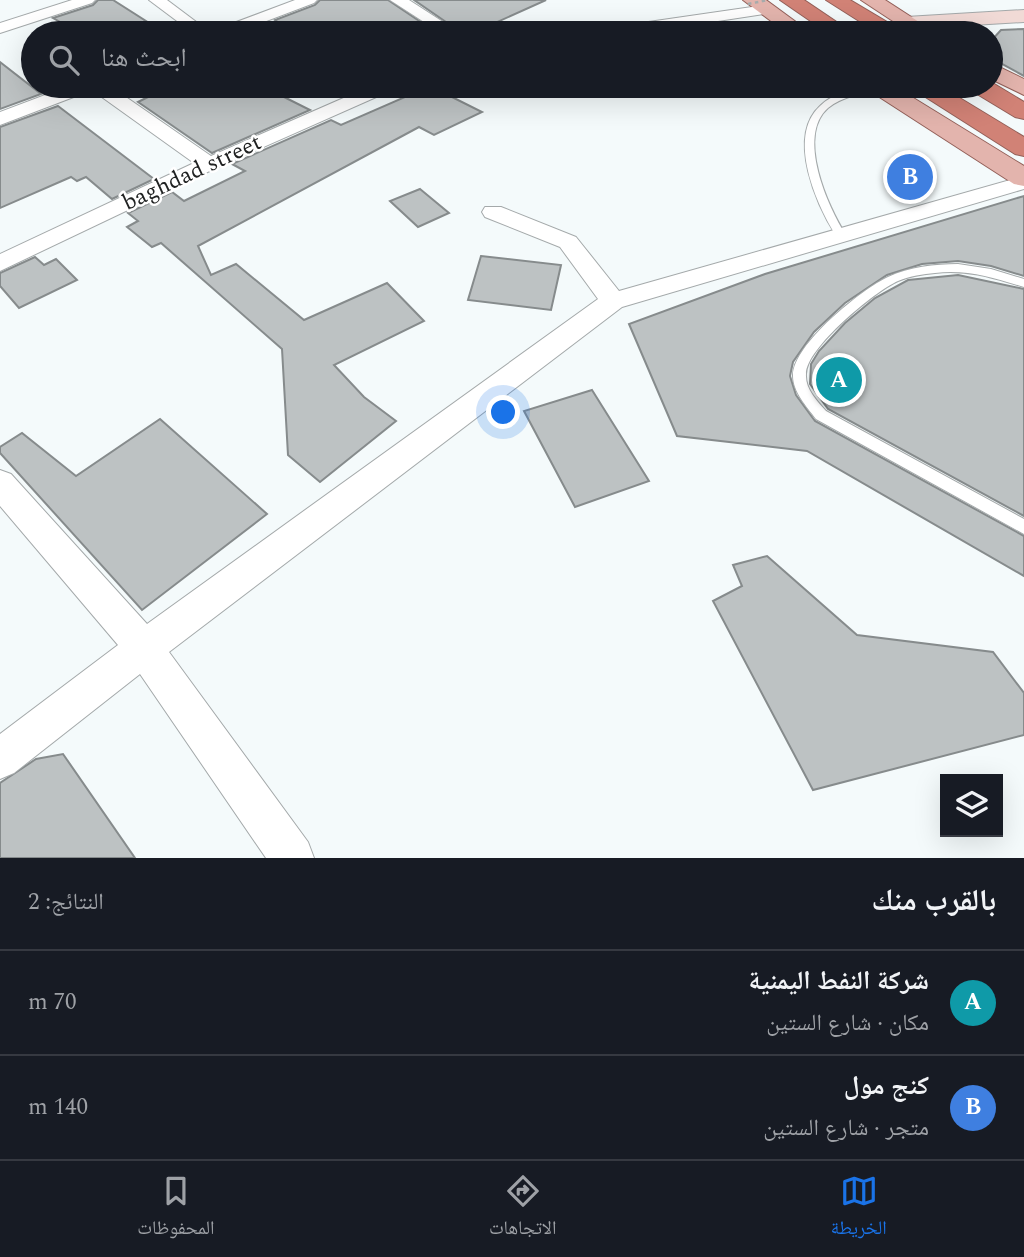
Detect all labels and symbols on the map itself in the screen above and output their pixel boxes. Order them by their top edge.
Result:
street label: baghdad street [117,125,267,221]
pin: B [887,151,933,203]
pin: A [816,354,862,406]
your location [486,395,520,429]

